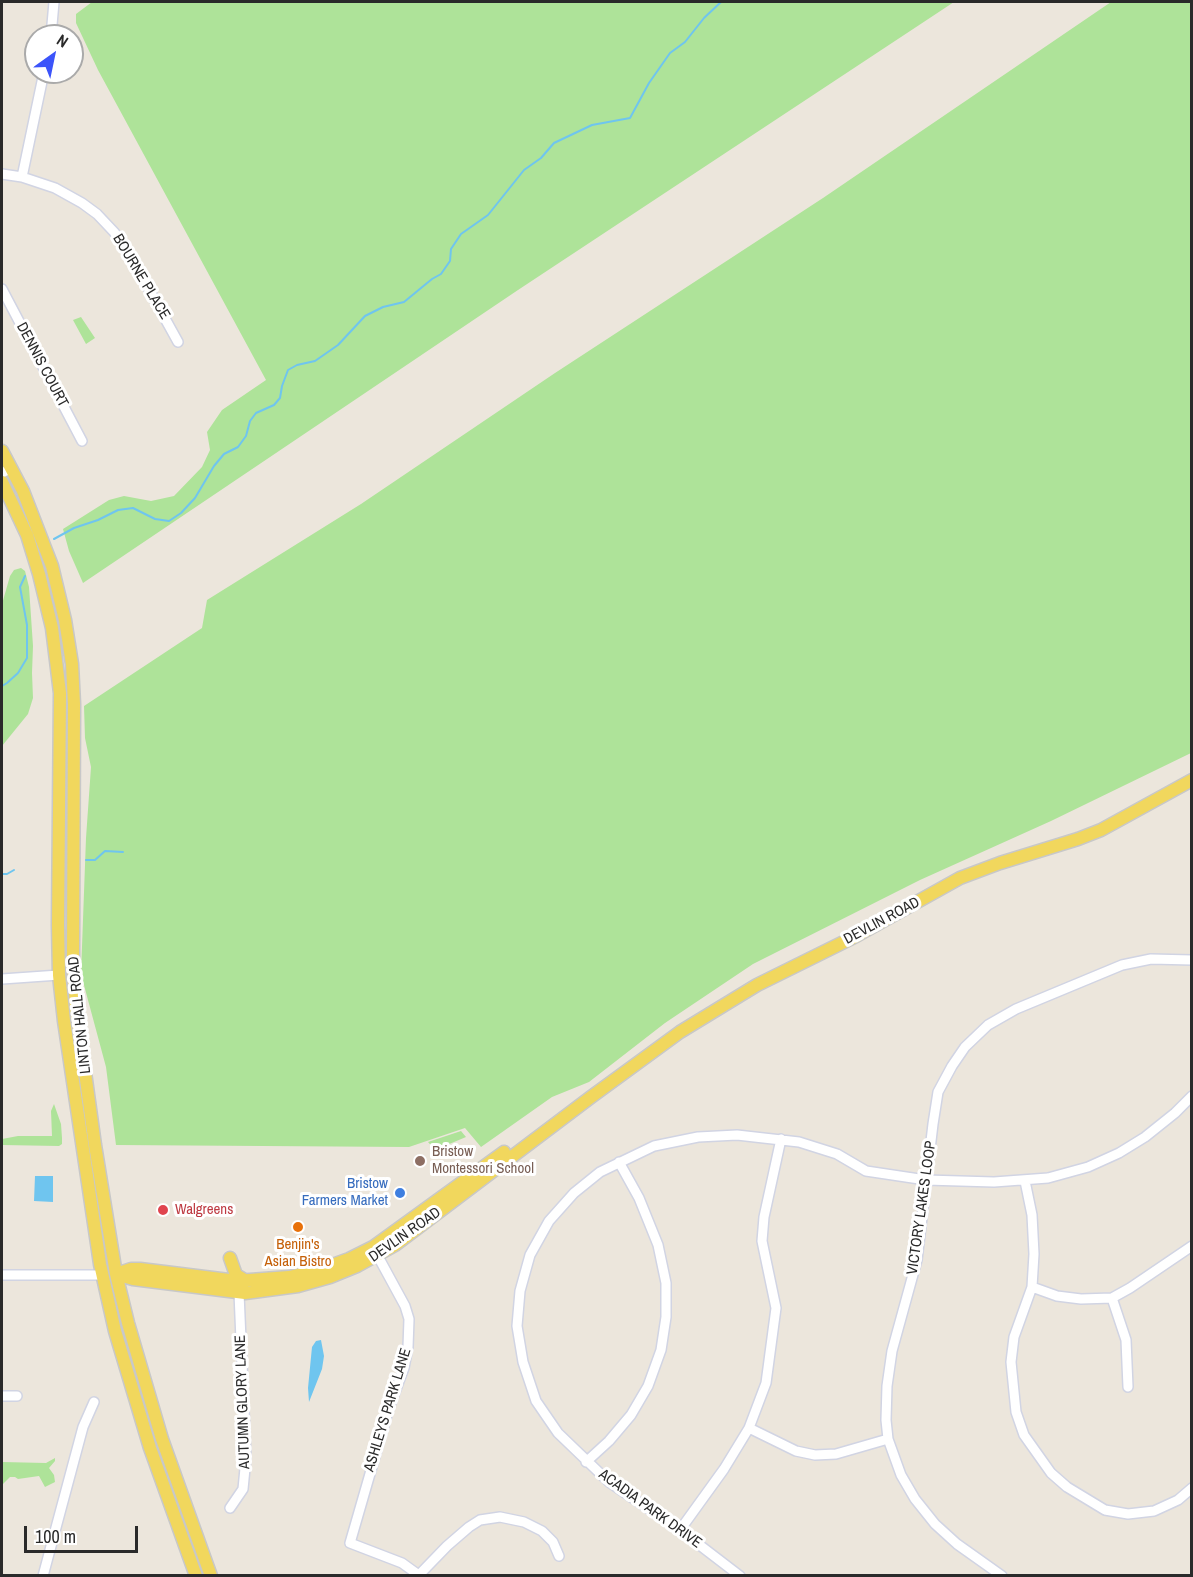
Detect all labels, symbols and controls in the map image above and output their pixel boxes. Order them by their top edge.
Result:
north arrow [24,24,84,84]
text: N [53,29,73,52]
street label: BOURNE PLACE [108,231,174,323]
street label: DENNIS COURT [12,320,72,410]
street label: DEVLIN ROAD [841,893,923,949]
street label: LINTON HALL ROAD [65,955,95,1075]
street label: VICTORY LAKES LOOP [904,1140,940,1276]
place label: Bristow Montessori School [432,1143,534,1178]
marker: Bristow Montessori School [413,1154,427,1168]
place label: Bristow Farmers Market [302,1175,388,1210]
marker: Bristow Farmers Market [393,1186,407,1200]
place label: Walgreens [175,1201,233,1219]
marker: Walgreens [156,1203,170,1217]
street label: DEVLIN ROAD [366,1204,444,1266]
marker: Benjin's Asian Bistro [291,1220,305,1234]
place label: Benjin's Asian Bistro [264,1236,332,1271]
street label: AUTUMN GLORY LANE [232,1335,254,1469]
street label: ASHLEYS PARK LANE [361,1346,415,1474]
street label: ACADIA PARK DRIVE [595,1466,705,1552]
scale bar [27,1514,141,1552]
text: 100 m [35,1524,76,1549]

